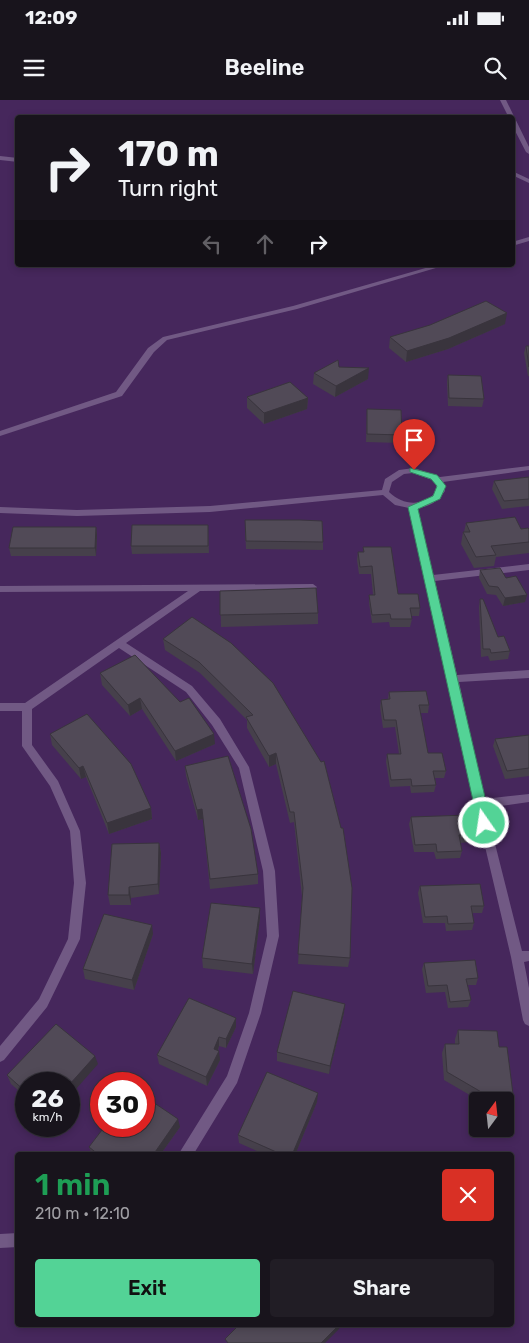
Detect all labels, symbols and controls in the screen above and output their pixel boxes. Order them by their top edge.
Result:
text: 12:09 [25,6,77,29]
icon: menu [20,54,48,82]
text: Beeline [225,54,304,81]
icon: search [481,54,509,82]
text: 170 m [118,133,219,175]
icon: right [35,135,100,200]
text: Turn right [118,175,218,202]
icon: left [198,230,226,258]
icon: ahead [251,230,279,258]
icon: right [304,230,332,258]
pin [393,419,435,470]
icon: arrive [400,426,428,454]
position arrow [457,796,509,848]
speed limit sign: 30 [90,1072,155,1137]
text: 26 [31,1084,64,1113]
north arrow [469,1092,514,1138]
map controls [469,1092,514,1137]
text: km/h [33,1110,62,1124]
text: 1 min [35,1167,110,1203]
button: close [442,1169,494,1221]
text: 210 m · 12:10 [35,1204,130,1223]
button: Exit [35,1259,260,1317]
button: Share [270,1259,494,1317]

